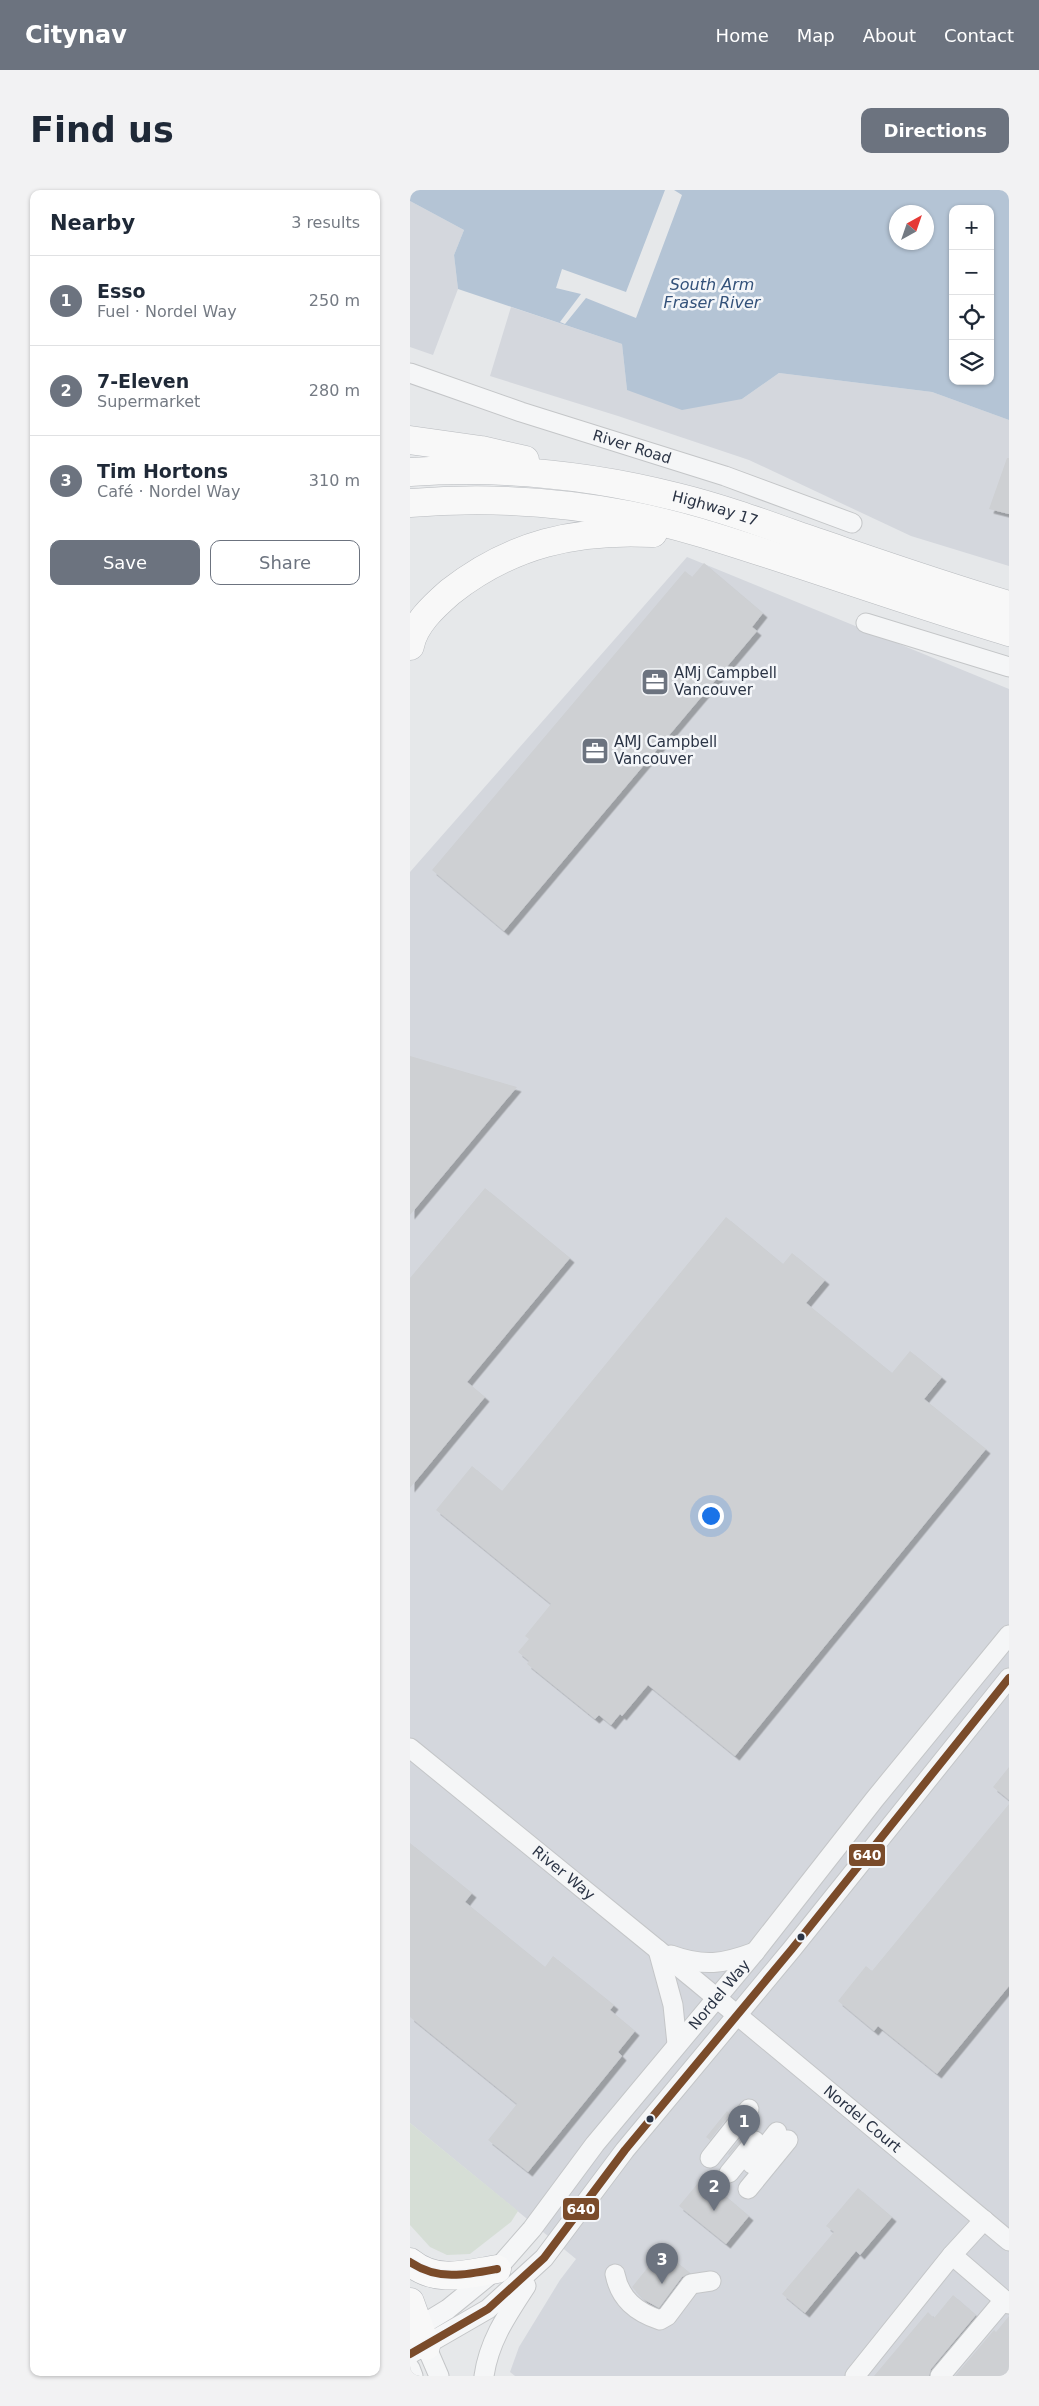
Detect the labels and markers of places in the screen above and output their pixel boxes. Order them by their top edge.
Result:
place label: AMj Campbell Vancouver [674,664,777,699]
office icon: AMj Campbell Vancouver [640,667,670,697]
place label: AMJ Campbell Vancouver [614,733,717,768]
office icon: AMJ Campbell Vancouver [580,736,610,766]
unlabelled marker [796,1932,806,1942]
pin: 1 [728,2105,760,2146]
unlabelled marker [645,2114,655,2124]
pin: 2 [698,2170,730,2211]
pin: 3 [646,2243,678,2284]

